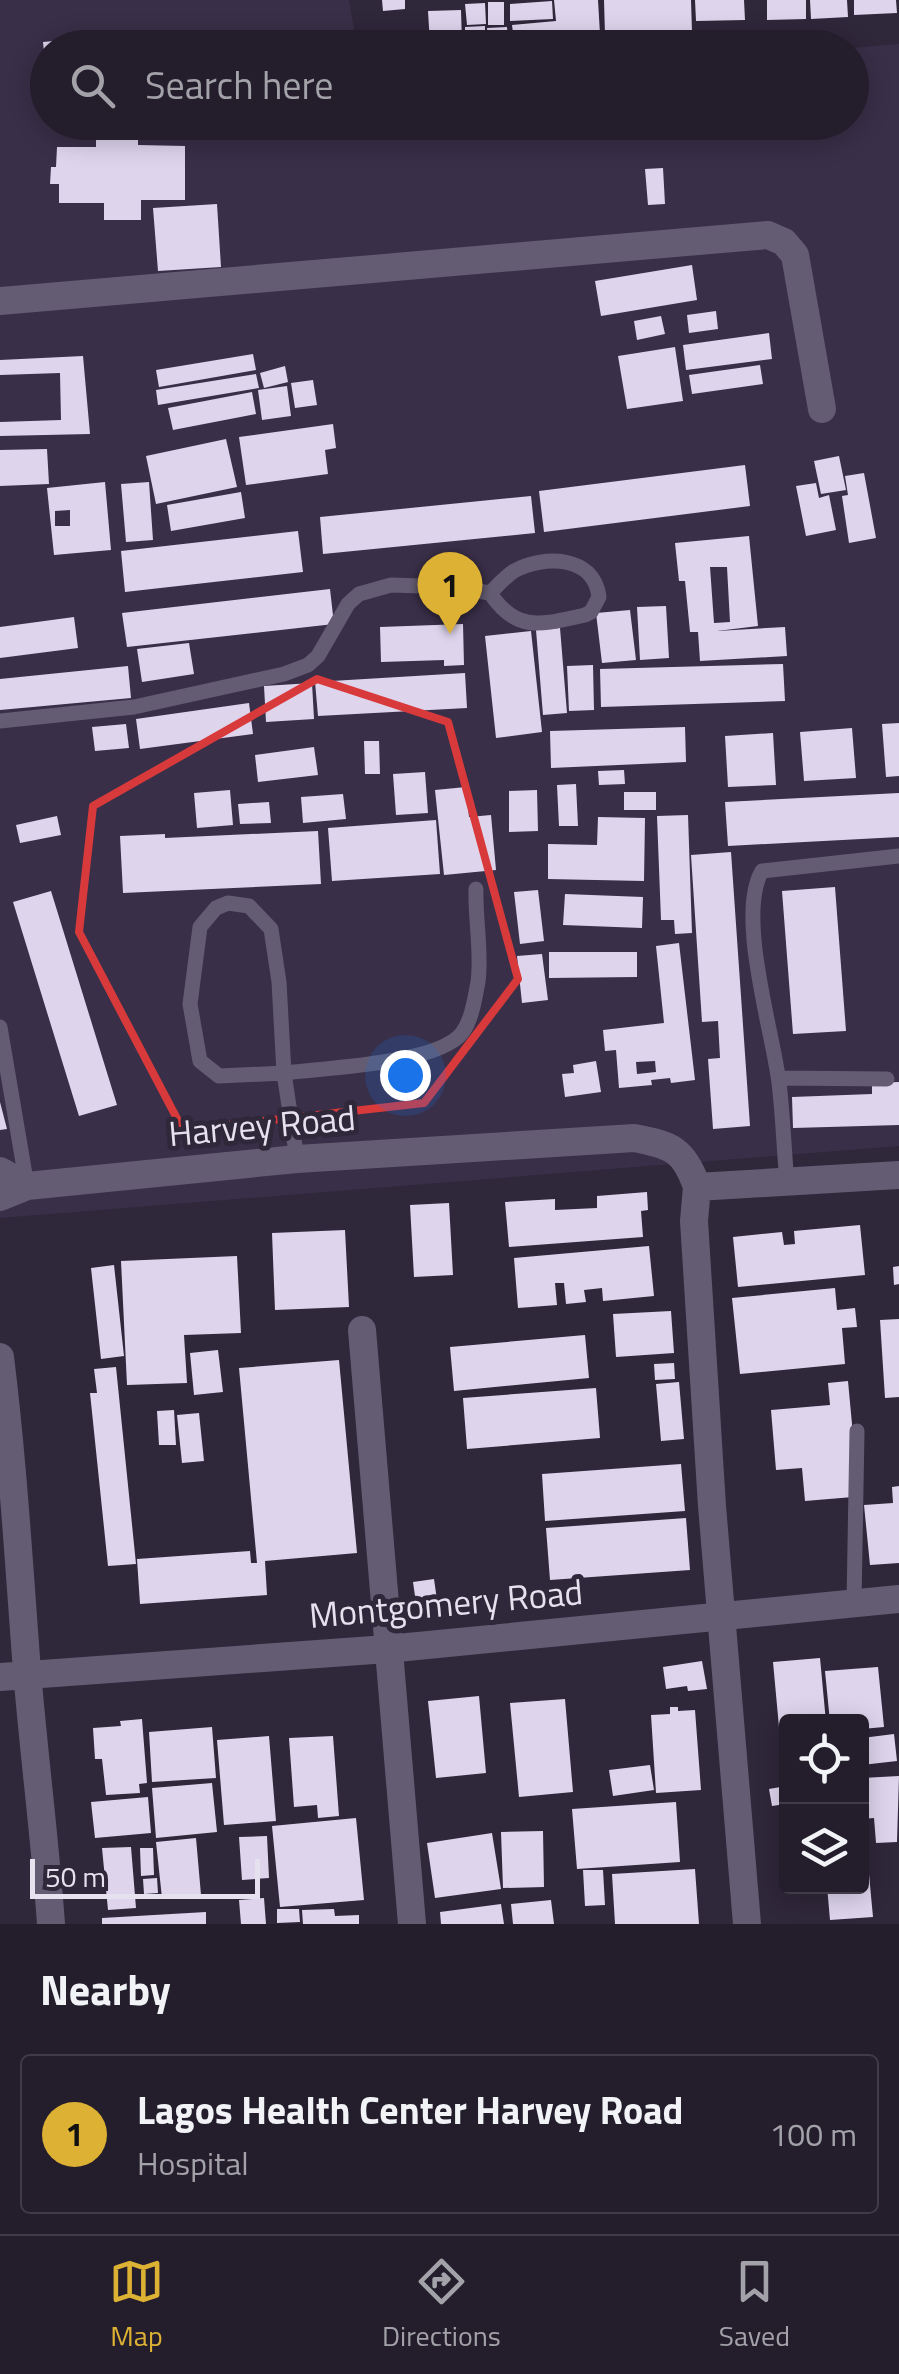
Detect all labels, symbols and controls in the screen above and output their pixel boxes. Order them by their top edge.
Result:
search box [30,30,869,140]
text: Search here [145,56,333,114]
icon: search [65,58,120,113]
pin: 1 [418,552,482,634]
your location [380,1050,431,1101]
street label: Harvey Road [166,1090,358,1160]
street label: Montgomery Road [307,1564,585,1642]
map controls [779,1714,869,1894]
button: locate [779,1714,869,1804]
button: layers [779,1804,869,1894]
scale bar [30,1854,260,1898]
text: 50 m [45,1855,106,1898]
text: Nearby [40,1957,171,2021]
text: Lagos Health Center Harvey Road [137,2081,683,2139]
text: 1 [66,2110,83,2158]
text: 100 m [769,2110,857,2158]
text: Hospital [137,2139,249,2187]
tab: Map [109,2254,164,2357]
tab: Directions [382,2254,501,2357]
tab: Saved [719,2254,790,2357]

